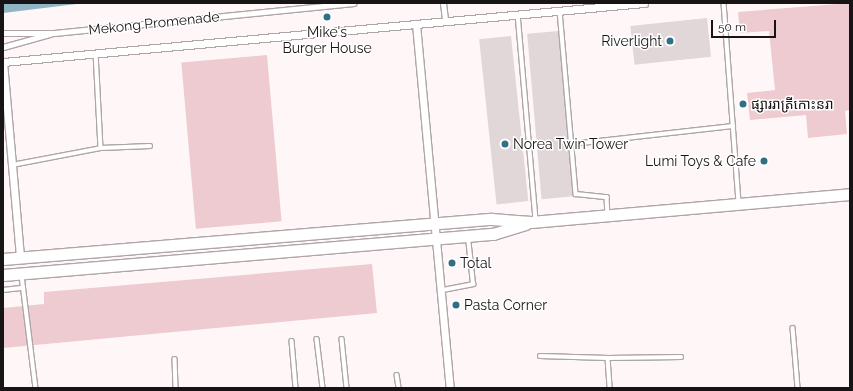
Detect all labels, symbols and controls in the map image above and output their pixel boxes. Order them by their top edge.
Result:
street label: Mekong Promenade [88,8,220,38]
marker: Mike's Burger House [322,12,332,22]
scale bar [713,12,778,38]
text: 50 m [718,20,746,34]
place label: Mike's Burger House [282,24,372,56]
place label: Riverlight [601,33,662,49]
marker: Riverlight [665,36,675,46]
place label: ផ្សាររាត្រីកោះនរា [751,96,833,112]
marker: ផ្សាររាត្រីកោះនរា [738,99,748,109]
place label: Norea Twin Tower [513,136,629,152]
marker: Norea Twin Tower [500,139,510,149]
place label: Lumi Toys & Cafe [645,153,756,169]
marker: Lumi Toys & Cafe [759,156,769,166]
place label: Total [460,255,491,271]
marker: Total [447,258,457,268]
place label: Pasta Corner [464,297,547,313]
marker: Pasta Corner [451,300,461,310]

